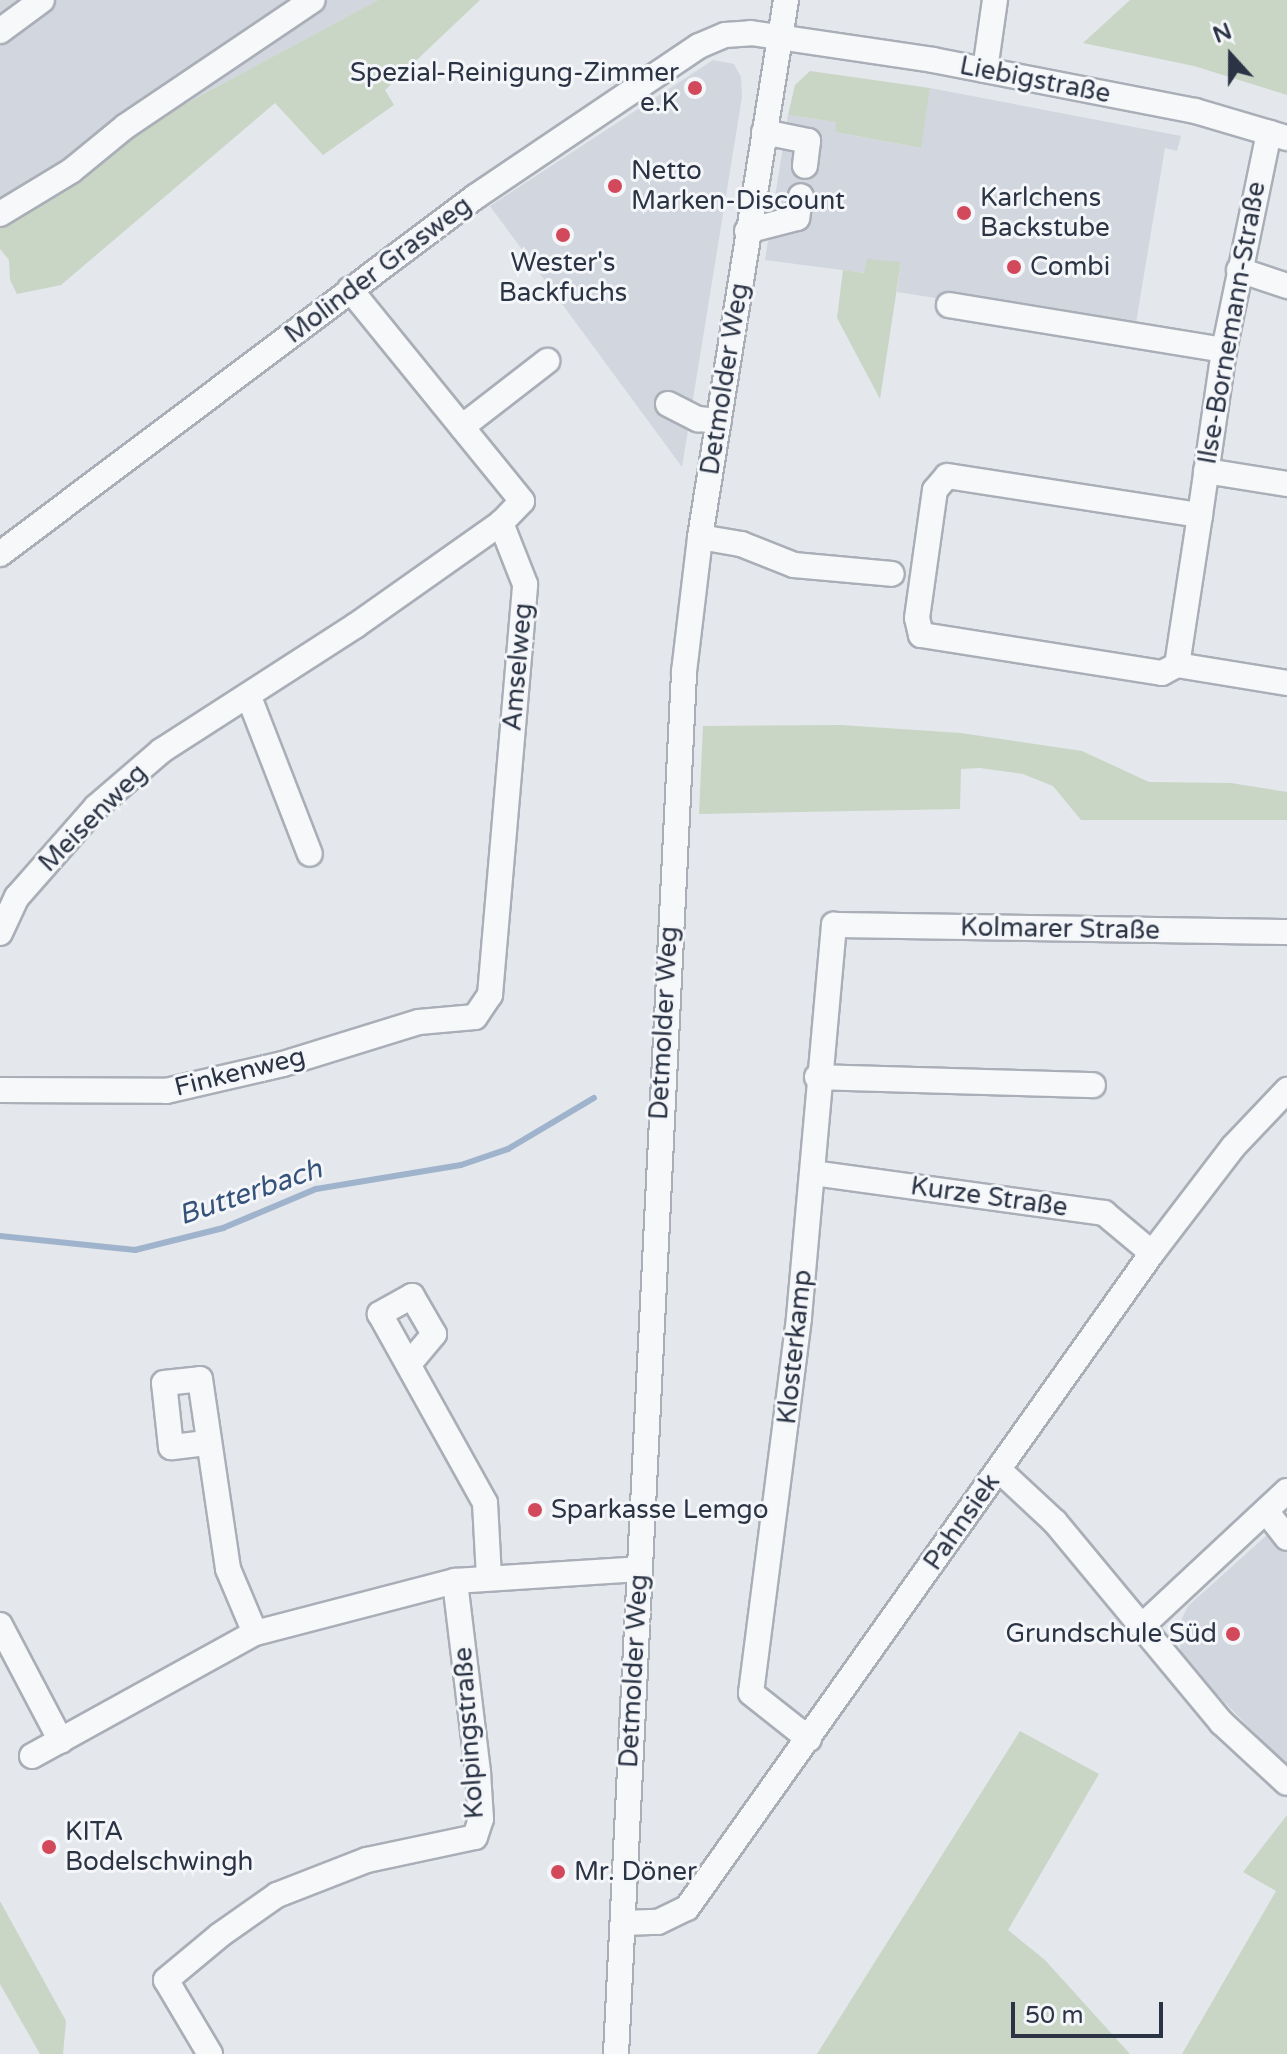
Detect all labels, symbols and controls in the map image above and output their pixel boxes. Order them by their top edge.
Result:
north arrow [1191,16,1271,96]
text: N [1209,18,1235,49]
street label: Liebigstraße [957,50,1113,110]
place label: Spezial-Reinigung-Zimmer e.K [350,57,679,118]
marker: Spezial-Reinigung-Zimmer e.K [686,79,704,97]
place label: Netto Marken-Discount [631,155,845,216]
marker: Netto Marken-Discount [606,177,624,195]
street label: Ilse-Bornemann-Straße [1192,179,1272,467]
place label: Karlchens Backstube [980,182,1110,244]
street label: Molinder Grasweg [279,190,477,350]
marker: Karlchens Backstube [955,204,973,222]
marker: Wester's Backfuchs [554,226,572,244]
place label: Wester's Backfuchs [499,247,627,308]
place label: Combi [1030,251,1110,283]
marker: Combi [1005,258,1023,276]
street label: Detmolder Weg [694,281,756,477]
street label: Amselweg [497,602,539,732]
street label: Meisenweg [32,757,154,879]
street label: Kolmarer Straße [960,912,1160,946]
street label: Detmolder Weg [643,925,685,1121]
street label: Finkenweg [171,1041,309,1103]
water label: Butterbach [174,1152,326,1232]
street label: Kurze Straße [909,1171,1069,1223]
street label: Klosterkamp [771,1268,819,1426]
street label: Pahnsiek [917,1468,1007,1576]
place label: Sparkasse Lemgo [551,1494,769,1526]
marker: Sparkasse Lemgo [526,1501,544,1519]
street label: Detmolder Weg [613,1573,655,1769]
place label: Grundschule Süd [1005,1618,1217,1650]
marker: Grundschule Süd [1224,1625,1242,1643]
street label: Kolpingstraße [447,1646,491,1820]
place label: KITA Bodelschwingh [65,1816,253,1878]
marker: KITA Bodelschwingh [40,1838,58,1856]
place label: Mr. Döner [574,1856,697,1888]
marker: Mr. Döner [549,1863,567,1881]
scale bar [1015,1986,1167,2036]
text: 50 m [1025,2001,1083,2030]

